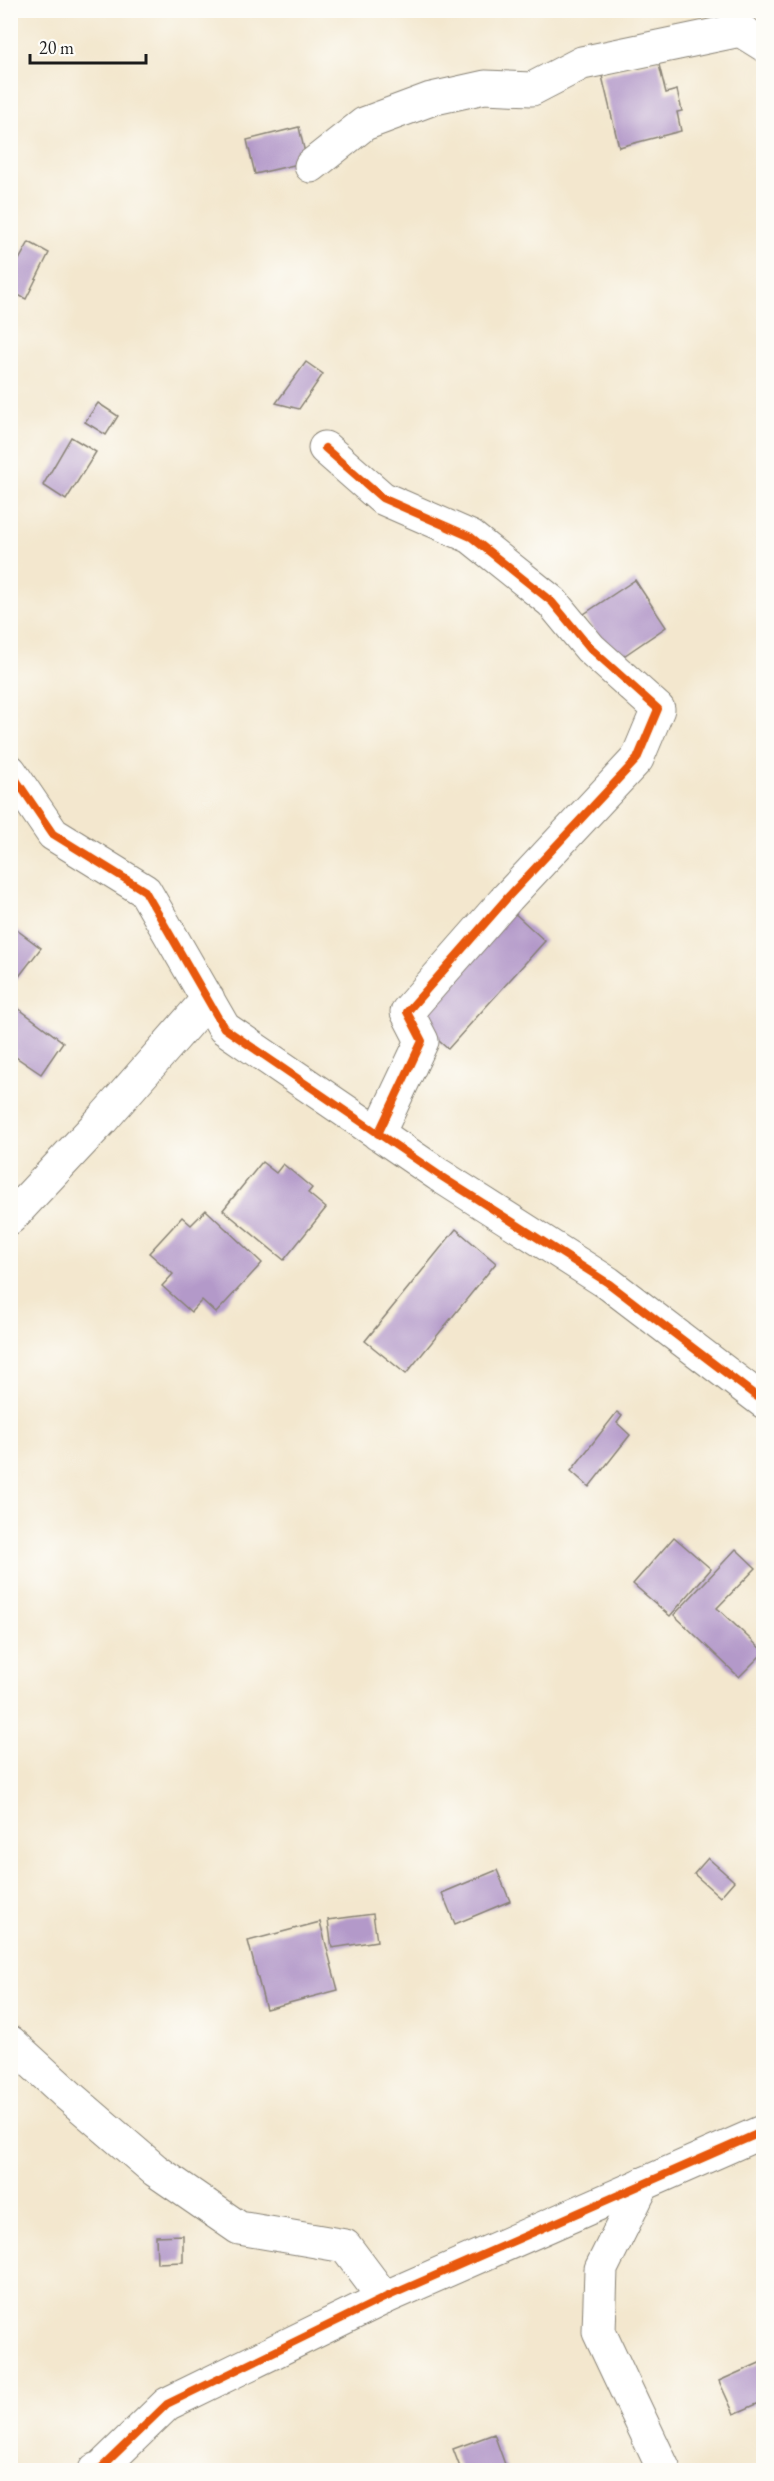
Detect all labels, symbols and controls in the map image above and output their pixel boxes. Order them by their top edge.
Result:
scale bar [30,27,146,65]
text: 20 m [39,36,74,59]

